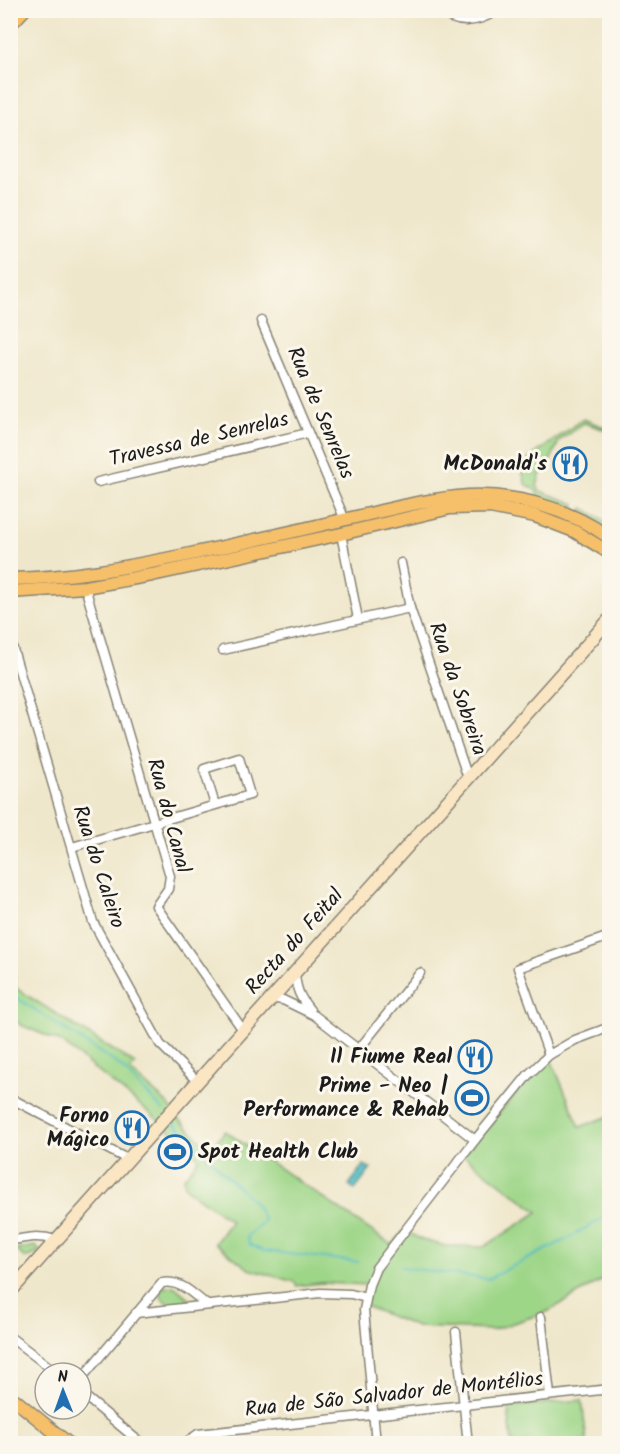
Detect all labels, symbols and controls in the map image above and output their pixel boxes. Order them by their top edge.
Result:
street label: Rua de Senrelas [277,342,363,484]
street label: Travessa de Senrelas [106,403,292,477]
restaurant icon: McDonald's [552,446,588,482]
place label: McDonald's [444,448,547,481]
street label: Rua da Sobreira [419,618,495,760]
street label: Rua do Canal [137,755,199,877]
street label: Rua do Caleiro [63,801,133,933]
street label: Recta do Feital [238,881,352,1003]
restaurant icon: Il Fiume Real [457,1039,493,1075]
place label: Il Fiume Real [330,1041,452,1074]
place label: Prime - Neo | Performance & Rehab [243,1070,449,1127]
sports icon: Prime - Neo | Performance & Rehab [454,1080,490,1116]
place label: Forno Mágico [47,1100,109,1157]
restaurant icon: Forno Mágico [114,1110,150,1146]
sports icon: Spot Health Club [157,1134,193,1170]
place label: Spot Health Club [198,1136,358,1169]
north arrow [33,1361,93,1421]
street label: Rua de São Salvador de Montélios [243,1363,545,1427]
text: N [57,1365,68,1390]

